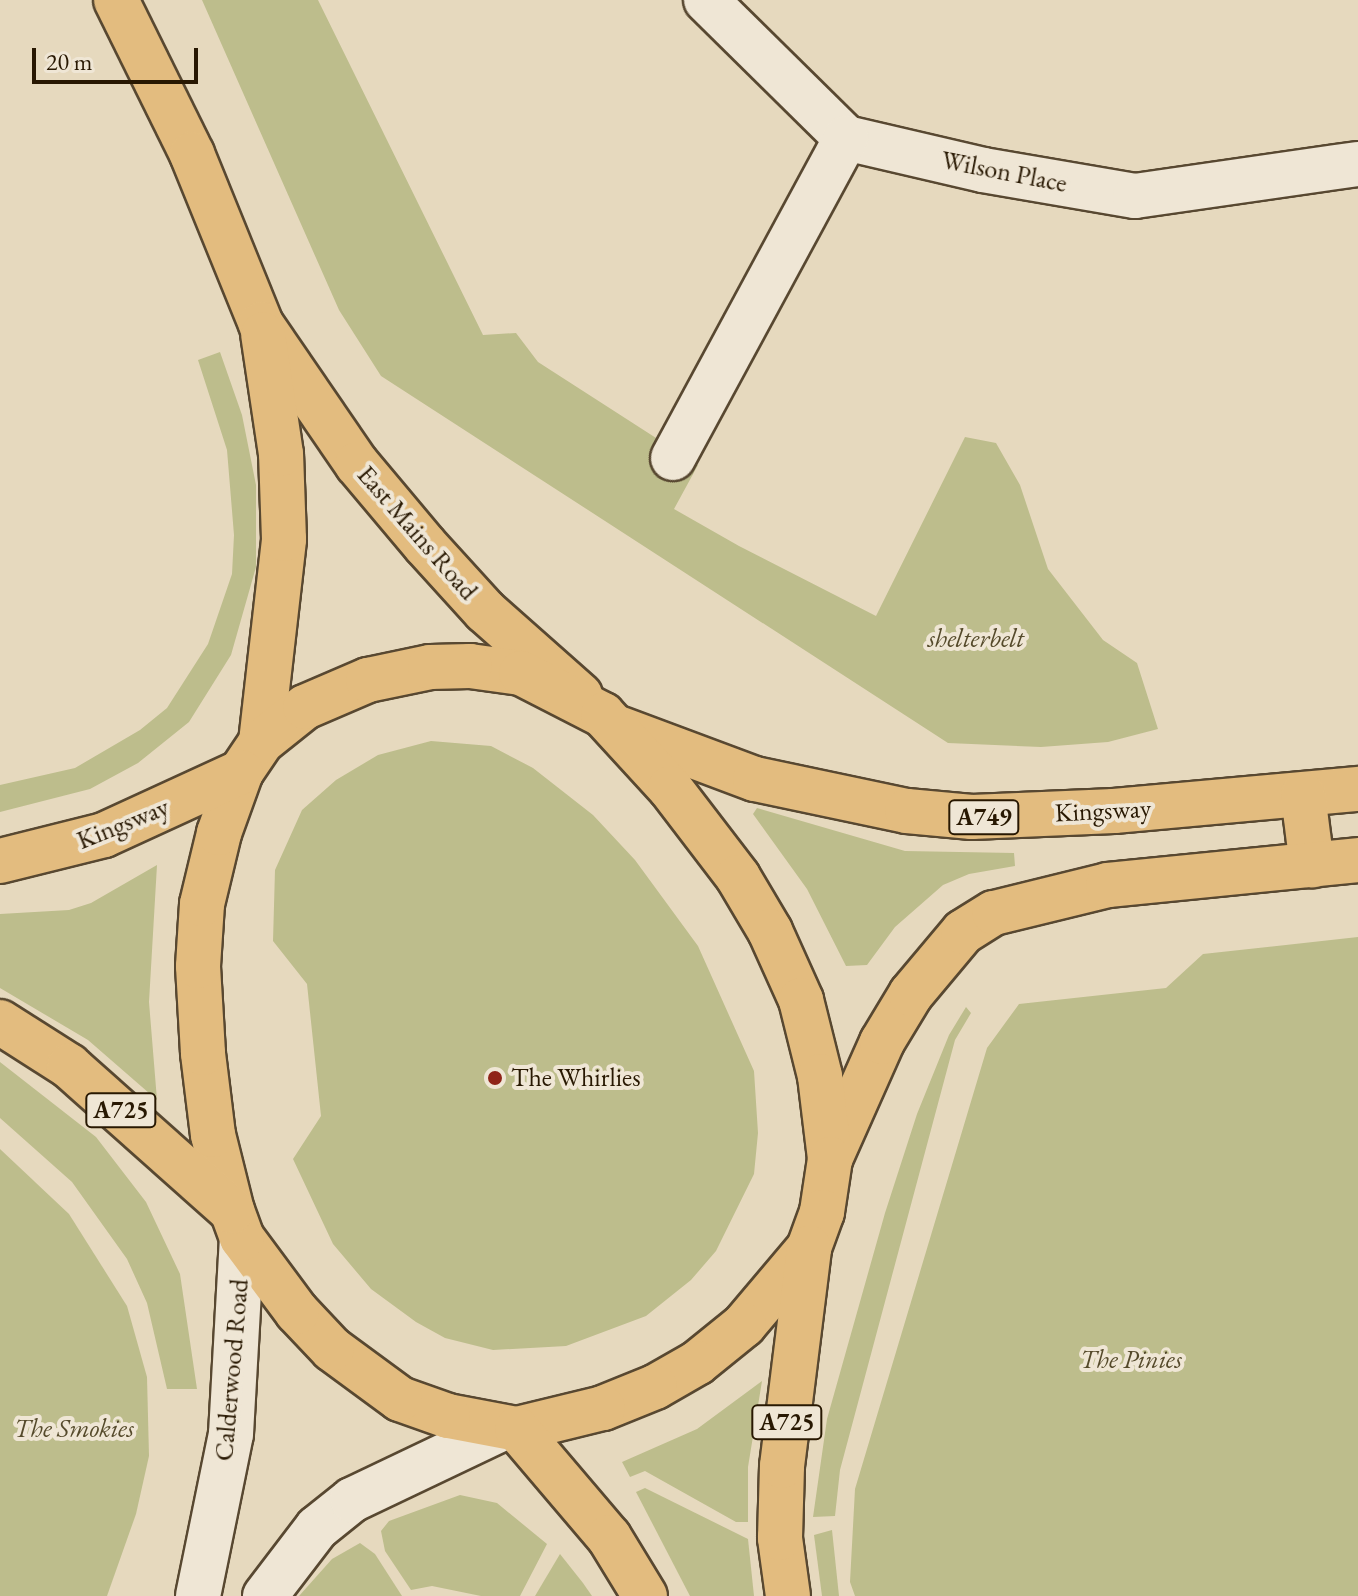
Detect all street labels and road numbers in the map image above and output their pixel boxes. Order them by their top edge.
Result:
street label: Wilson Place [939,145,1069,199]
street label: East Mains Road [350,460,484,606]
street label: Kingsway [72,791,174,857]
street label: Kingsway [1054,793,1152,829]
road number: A749 [948,797,1020,837]
road number: A725 [85,1090,157,1130]
street label: Calderwood Road [208,1278,256,1462]
road number: A725 [751,1402,823,1442]

